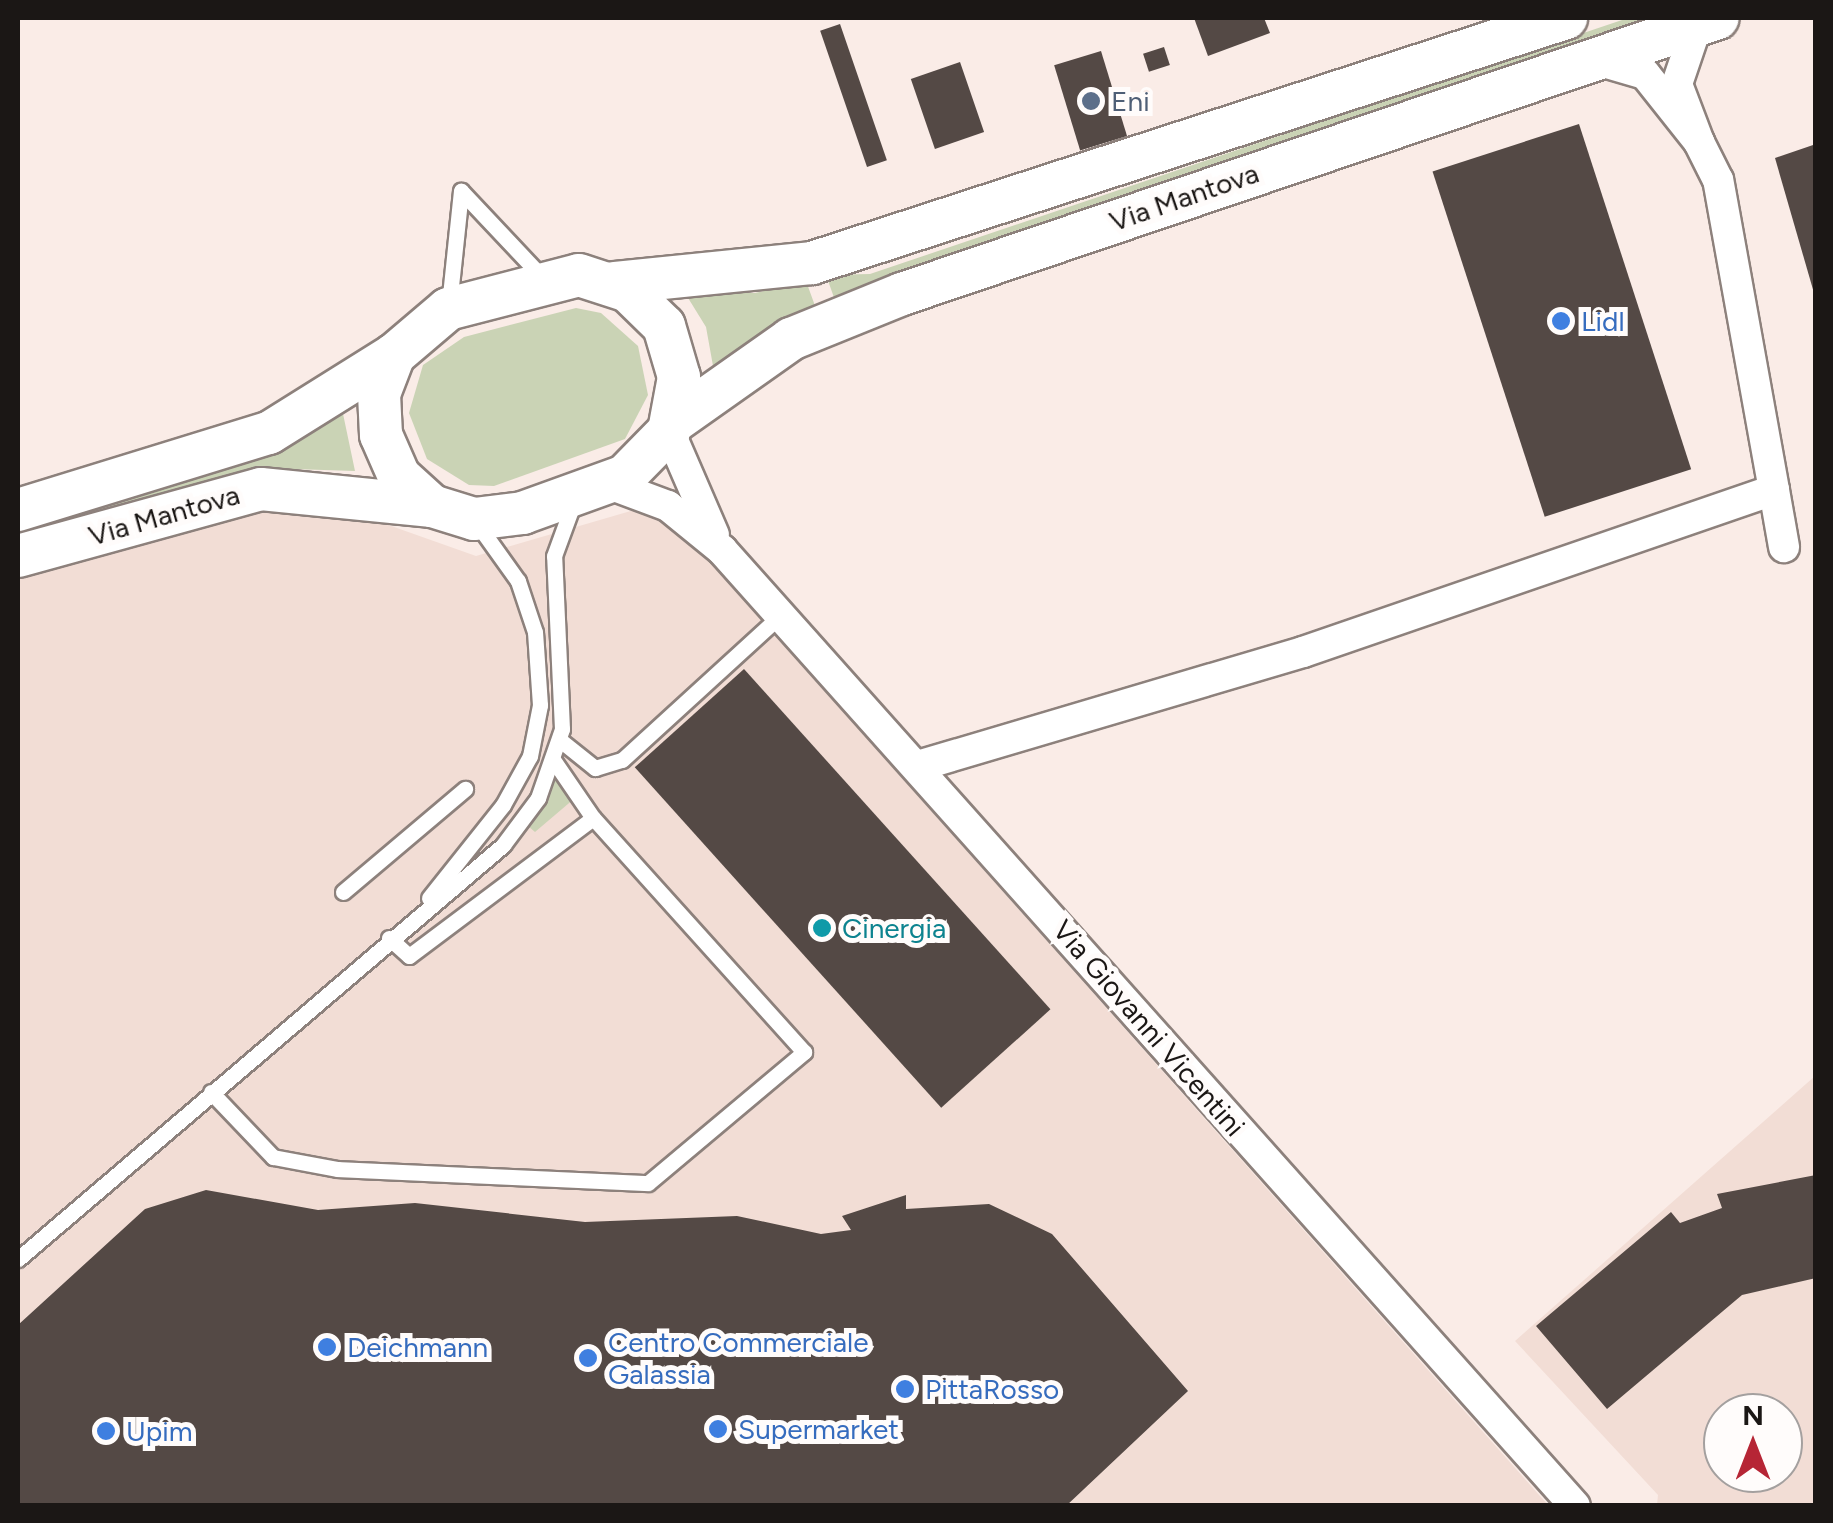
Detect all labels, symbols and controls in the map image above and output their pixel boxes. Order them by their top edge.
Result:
place label: Eni [1111,84,1150,118]
marker: Eni [1080,90,1102,112]
street label: Via Mantova [1105,156,1263,238]
place label: Lidl [1581,304,1625,338]
marker: Lidl [1550,310,1572,332]
street label: Via Mantova [85,477,243,553]
place label: Cinergia [842,911,946,945]
street label: Via Giovanni Vicentini [1046,913,1252,1143]
marker: Cinergia [811,917,833,939]
place label: Centro Commerciale Galassia [608,1325,869,1391]
place label: Deichmann [347,1330,488,1364]
marker: Deichmann [316,1336,338,1358]
marker: Centro Commerciale Galassia [577,1347,599,1369]
place label: PittaRosso [925,1372,1059,1406]
marker: PittaRosso [894,1378,916,1400]
north arrow [1703,1393,1803,1493]
text: N [1742,1398,1764,1432]
place label: Supermarket [738,1412,899,1446]
place label: Upim [126,1414,193,1448]
marker: Supermarket [707,1418,729,1440]
marker: Upim [95,1420,117,1442]

